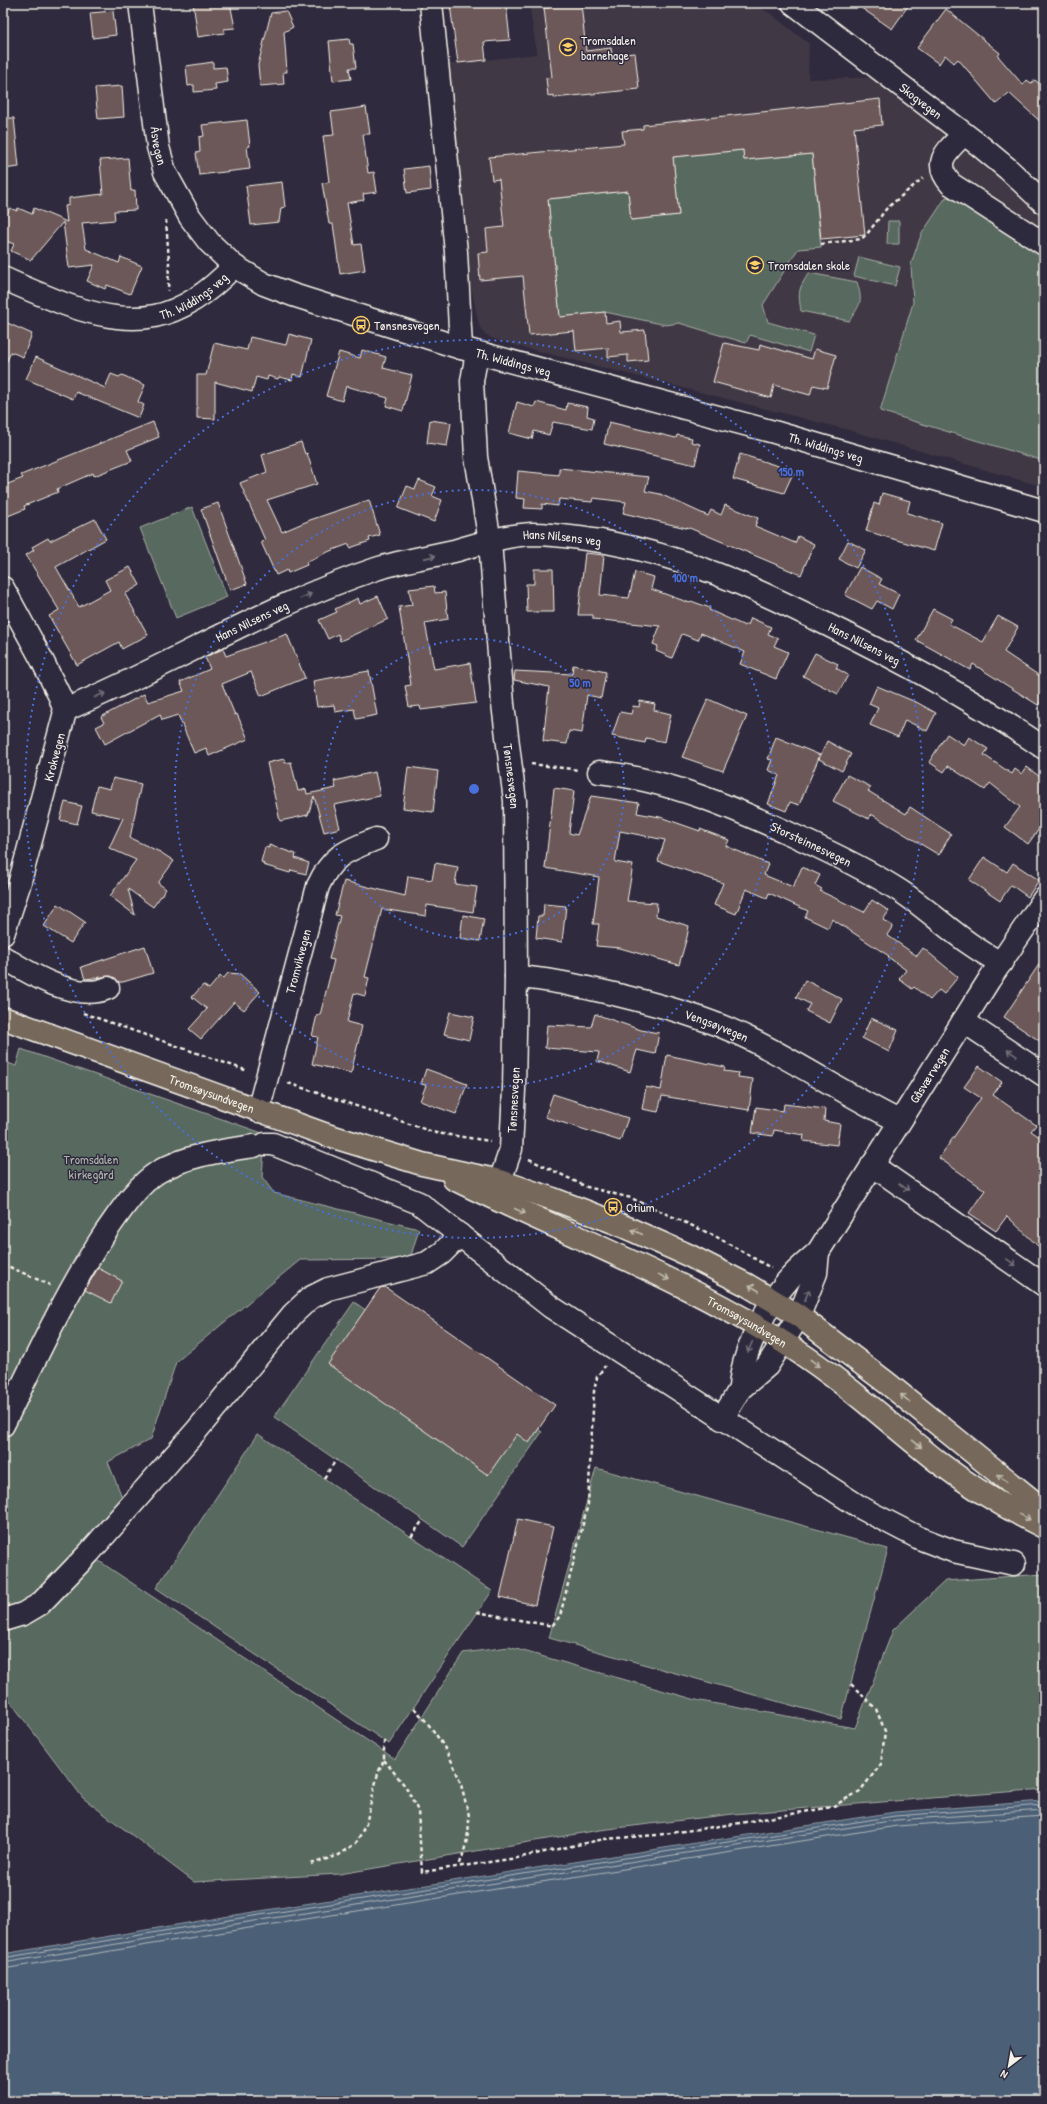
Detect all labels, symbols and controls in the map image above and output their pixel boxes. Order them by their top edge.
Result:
place label: Tromsdalen barnehage [581,31,636,64]
school or university icon: Tromsdalen barnehage [558,37,578,57]
street label: Skogvegen [896,78,946,123]
street label: Åsvegen [147,126,172,167]
school or university icon: Tromsdalen skole [745,255,765,275]
place label: Tromsdalen skole [768,256,850,274]
street label: Th. Widdings veg [158,268,232,323]
bus stop icon: Tønsnesvegen [351,315,371,335]
place label: Tønsnesvegen [374,316,440,334]
street label: Th. Widdings veg [474,343,553,381]
street label: Th. Widdings veg [786,428,866,467]
text: 150 m [778,463,804,480]
street label: Hans Nilsens veg [522,525,603,550]
one-way arrow [423,552,436,560]
text: 100 m [672,569,698,586]
one-way arrow [300,592,312,600]
street label: Hans Nilsens veg [212,596,291,646]
street label: Hans Nilsens veg [825,618,904,669]
text: 50 m [569,674,591,691]
one-way arrow [94,691,106,698]
street label: Krokvegen [39,731,69,783]
street label: Tønsnesvegen [499,742,524,809]
centre of rings [467,782,481,796]
street label: Storsteinnesvegen [768,817,855,871]
street label: Tromvikvegen [281,927,315,995]
street label: Vengsøyvegen [682,1005,752,1046]
street label: Gåsværvegen [905,1043,954,1106]
one-way arrow [1006,1049,1017,1057]
street label: Tønsnesvegen [502,1067,524,1133]
street label: Tromsøysundvegen [167,1070,257,1117]
park label: Tromsdalen kirkegård [64,1150,119,1183]
one-way arrow [898,1183,909,1191]
bus stop icon: Otium [603,1197,623,1217]
place label: Otium [626,1198,655,1216]
one-way arrow [514,1208,526,1215]
one-way arrow [631,1228,643,1235]
one-way arrow [1005,1258,1016,1266]
one-way arrow [658,1274,670,1281]
one-way arrow [748,1284,760,1292]
one-way arrow [804,1289,811,1301]
street label: Tromsøysundvegen [704,1291,791,1352]
one-way arrow [746,1341,753,1353]
one-way arrow [810,1359,821,1368]
one-way arrow [900,1393,910,1402]
one-way arrow [912,1440,922,1449]
one-way arrow [997,1473,1007,1482]
one-way arrow [1018,1514,1030,1521]
north arrow [989,2046,1029,2086]
text: N [998,2067,1010,2082]

